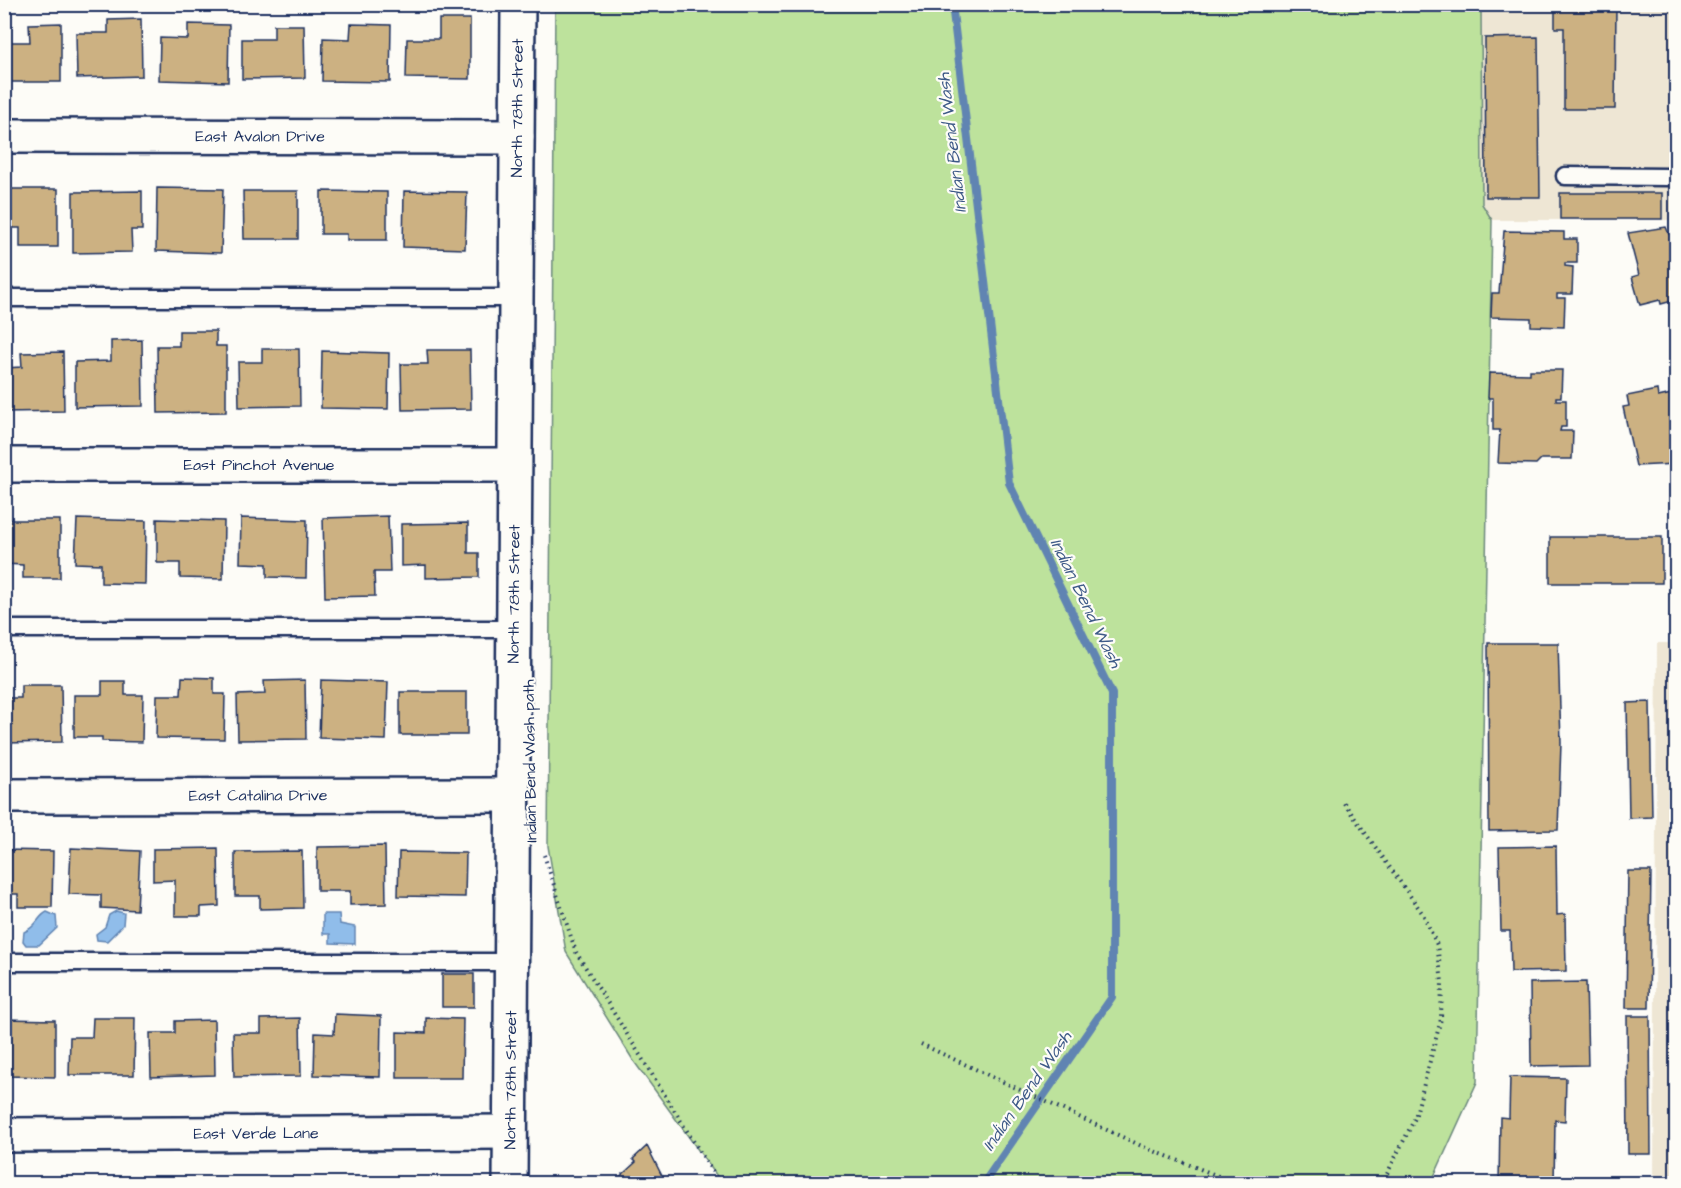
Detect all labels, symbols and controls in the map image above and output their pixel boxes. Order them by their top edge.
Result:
street label: North 78th Street [506,38,529,178]
water label: Indian Bend Wash [931,70,973,215]
street label: East Avalon Drive [195,125,325,148]
street label: East Pinchot Avenue [183,454,335,476]
street label: North 78th Street [503,524,525,664]
water label: Indian Bend Wash [1044,534,1129,673]
street label: Indian Bend Wash path [518,679,542,843]
street label: East Catalina Drive [189,784,328,807]
street label: North 78th Street [499,1010,522,1150]
water label: Indian Bend Wash [976,1025,1078,1156]
street label: East Verde Lane [193,1122,319,1145]

